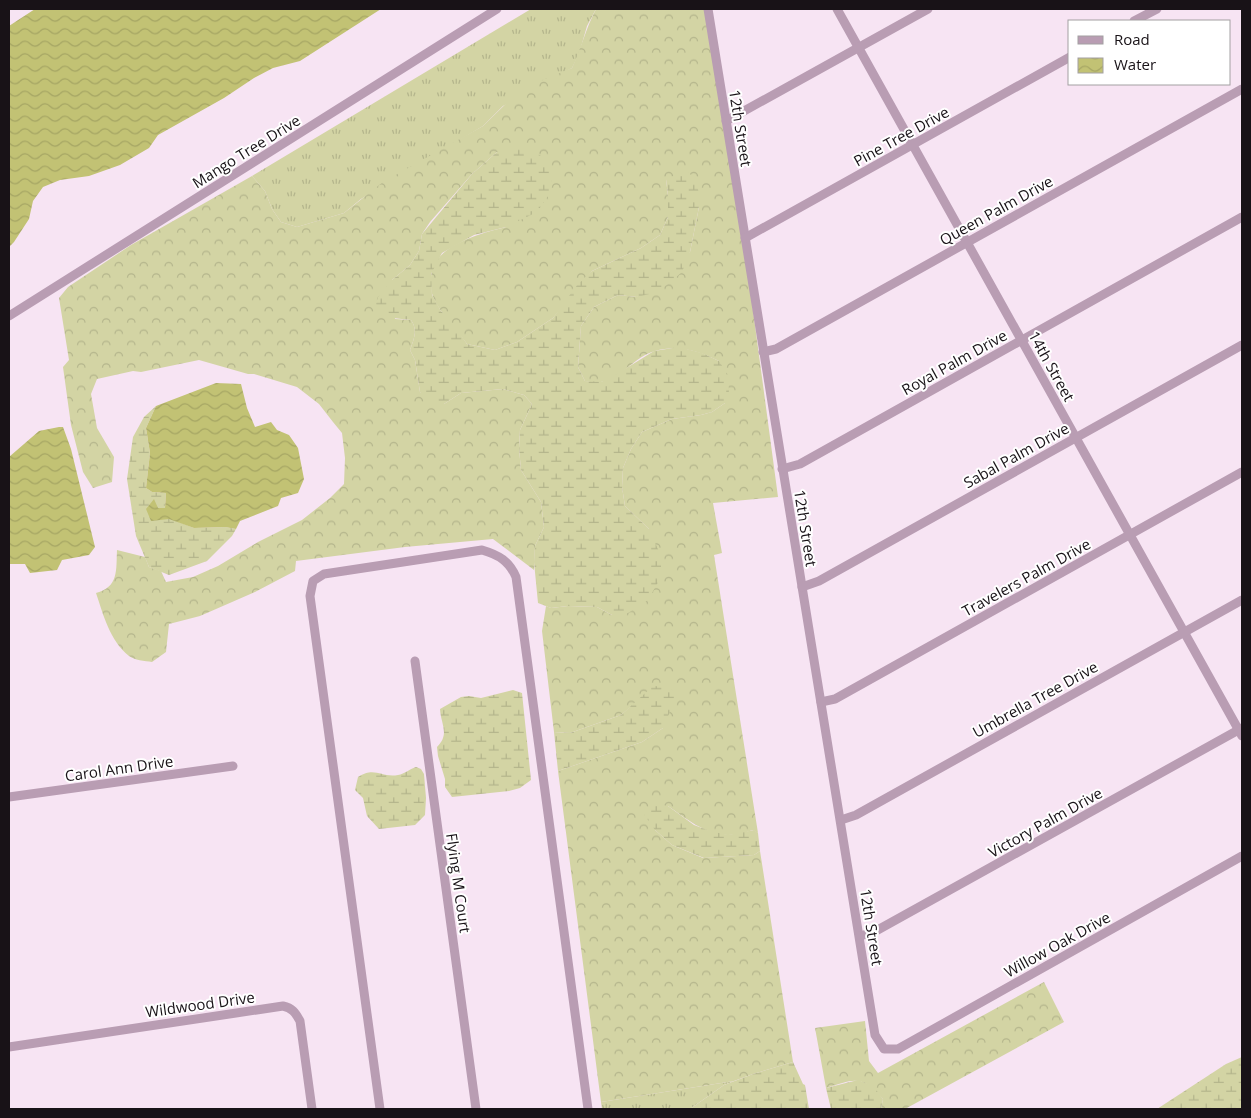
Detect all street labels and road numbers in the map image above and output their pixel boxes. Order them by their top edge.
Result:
street label: 12th Street [725,88,757,168]
street label: Pine Tree Drive [850,102,952,170]
street label: Mango Tree Drive [188,110,304,192]
street label: Queen Palm Drive [936,171,1056,249]
street label: Royal Palm Drive [898,325,1010,399]
street label: 14th Street [1024,327,1080,405]
street label: Sabal Palm Drive [960,418,1072,492]
street label: 12th Street [790,488,822,568]
street label: Travelers Palm Drive [958,533,1094,621]
street label: Umbrella Tree Drive [969,656,1101,742]
street label: Carol Ann Drive [64,751,174,785]
street label: Victory Palm Drive [984,782,1106,862]
street label: Flying M Court [442,832,476,934]
street label: 12th Street [856,887,888,967]
street label: Willow Oak Drive [1000,907,1114,981]
street label: Wildwood Drive [144,986,256,1022]

